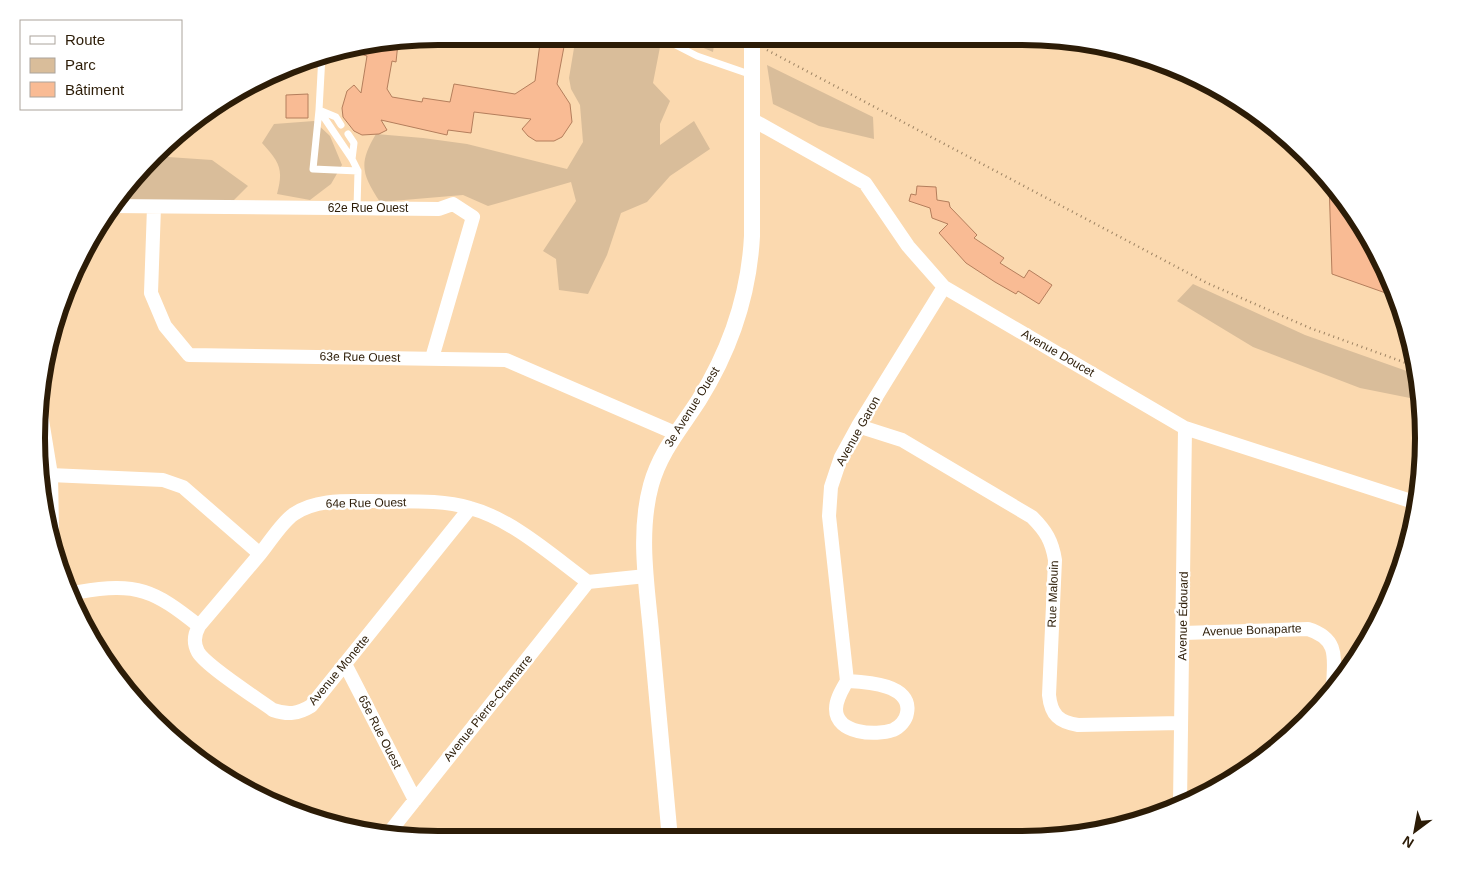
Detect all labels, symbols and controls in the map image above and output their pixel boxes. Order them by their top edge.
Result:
legend [20,20,182,110]
text: Route [65,31,105,48]
text: Parc [65,56,96,73]
text: Bâtiment [65,81,125,98]
street label: 62e Rue Ouest [328,201,409,215]
street label: Avenue Doucet [1019,326,1098,380]
street label: 63e Rue Ouest [320,349,401,365]
street label: 3e Avenue Ouest [662,364,723,450]
street label: Avenue Garon [833,394,883,468]
street label: 64e Rue Ouest [326,495,407,511]
street label: Rue Malouin [1045,560,1061,628]
street label: Avenue Édouard [1174,571,1191,661]
street label: Avenue Bonaparte [1202,621,1302,639]
street label: Avenue Monette [306,632,373,708]
street label: Avenue Pierre-Chamarre [441,652,536,764]
street label: 65e Rue Ouest [355,693,405,772]
north arrow [1390,806,1440,856]
text: N [1400,833,1417,851]

